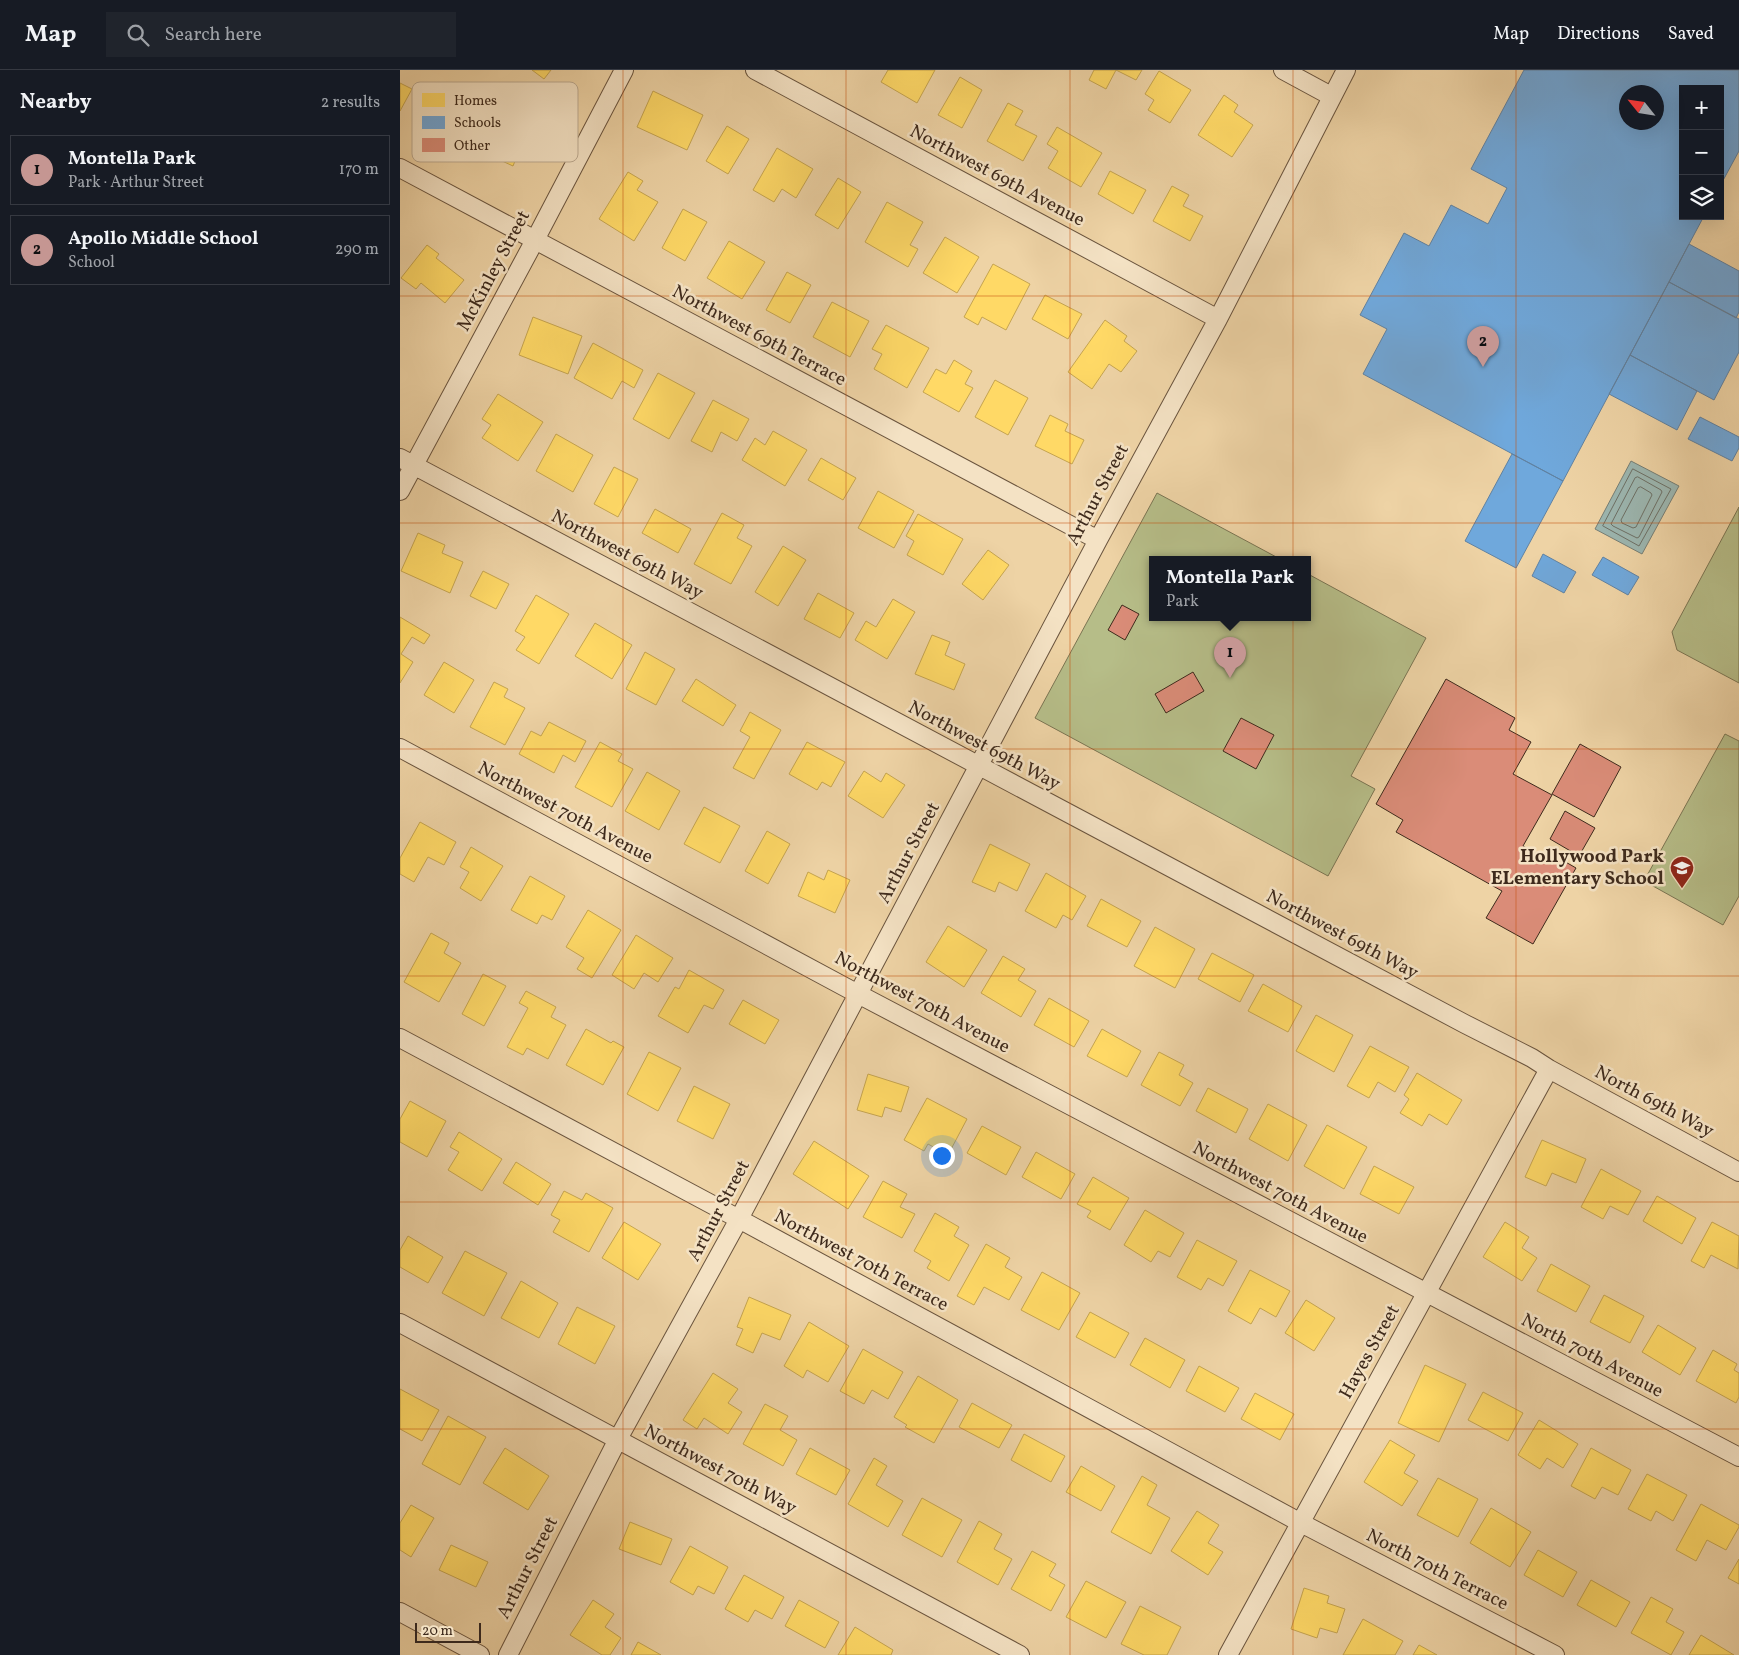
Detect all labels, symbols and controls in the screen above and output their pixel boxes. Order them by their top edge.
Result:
search box [106,12,456,57]
text: Map [25,18,76,52]
icon: search [124,21,152,49]
text: Search here [164,22,262,48]
text: Map [1493,22,1529,47]
text: Directions [1557,22,1640,47]
text: Saved [1668,22,1714,47]
legend [412,82,578,162]
north arrow [1619,85,1664,130]
map controls [1679,85,1724,220]
button: + [1679,85,1724,130]
text: Nearby [20,88,91,117]
text: 2 results [321,92,380,114]
text: Homes [454,92,497,111]
text: Schools [454,114,501,133]
street label: Northwest 69th Avenue [905,119,1089,233]
button: − [1679,130,1724,175]
text: Other [454,137,490,156]
text: Montella Park [68,146,196,172]
text: 1 [34,159,40,181]
text: 170 m [339,159,379,181]
text: Park · Arthur Street [68,172,204,194]
button: layers [1679,175,1724,220]
street label: McKinley Street [451,206,537,336]
text: Apollo Middle School [68,226,258,252]
text: 2 [33,239,41,261]
text: 290 m [335,239,379,261]
text: School [68,252,115,274]
street label: Northwest 69th Terrace [667,279,851,393]
pin: 2 [1467,326,1499,367]
street label: Arthur Street [1060,439,1136,550]
street label: Northwest 69th Way [546,504,708,606]
popup [1149,556,1311,621]
text: Montella Park [1166,565,1294,591]
text: Park [1166,591,1199,613]
pin: 1 [1214,637,1246,678]
street label: Northwest 69th Way [903,695,1065,797]
street label: Northwest 70th Avenue [473,756,657,870]
street label: Arthur Street [871,797,947,908]
place label: Hollywood Park ELementary School [1491,844,1664,892]
school or university icon: Hollywood Park ELementary School [1669,855,1695,889]
street label: Northwest 69th Way [1261,884,1423,986]
street label: Northwest 70th Avenue [830,946,1014,1060]
street label: North 69th Way [1590,1060,1718,1144]
street label: Northwest 70th Avenue [1188,1136,1372,1250]
your location [929,1143,955,1169]
street label: Arthur Street [681,1155,757,1266]
street label: Northwest 70th Terrace [769,1204,953,1318]
street label: Hayes Street [1333,1300,1407,1404]
street label: North 70th Avenue [1516,1307,1668,1405]
street label: Northwest 70th Way [639,1419,801,1521]
street label: Arthur Street [491,1512,565,1624]
street label: North 70th Terrace [1361,1523,1513,1617]
scale bar [415,1620,481,1643]
text: 20 m [422,1622,453,1641]

